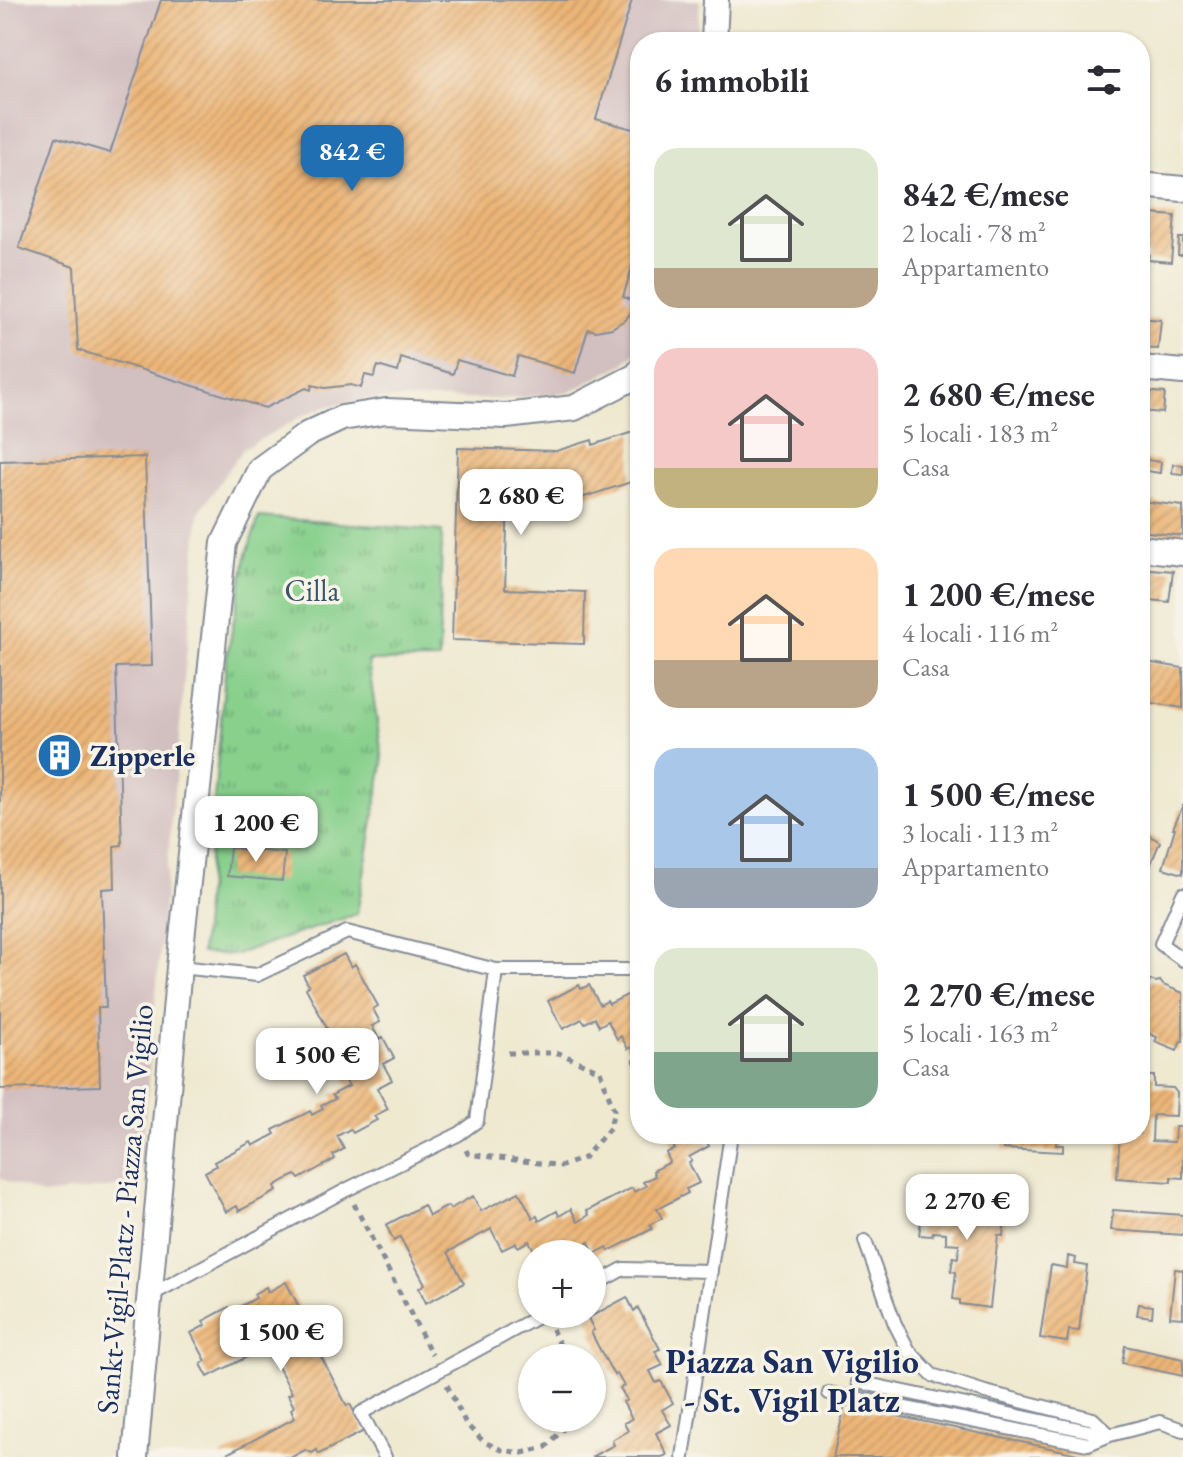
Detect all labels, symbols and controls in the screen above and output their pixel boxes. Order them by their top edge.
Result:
text: 6 immobili [654,58,809,102]
icon: filters [1082,58,1126,102]
pin: 842 € [296,125,408,193]
text: 842 € [319,134,385,168]
text: 842 €/mese [902,172,1069,216]
icon: home [718,180,814,276]
text: 2 locali · 78 m² [902,216,1046,250]
text: Appartamento [902,250,1049,284]
text: 2 680 €/mese [902,372,1095,416]
icon: home [718,380,814,476]
text: 5 locali · 183 m² [902,416,1058,450]
text: Casa [902,450,950,484]
pin: 2 680 € [447,469,595,537]
text: 2 680 € [478,478,564,512]
park label: Cilla [284,571,340,610]
text: 1 200 €/mese [902,572,1095,616]
icon: home [718,580,814,676]
text: 4 locali · 116 m² [902,616,1058,650]
text: Casa [902,650,950,684]
building icon: Zipperle [35,732,83,780]
place label: Zipperle [90,736,195,775]
text: 1 500 €/mese [902,772,1095,816]
icon: home [718,780,814,876]
pin: 1 200 € [182,796,330,864]
text: 1 200 € [213,805,299,839]
text: 3 locali · 113 m² [902,816,1058,850]
text: Appartamento [902,850,1049,884]
text: 2 270 €/mese [902,972,1095,1016]
icon: home [718,980,814,1076]
street label: Sankt-Vigil-Platz - Piazza San Vigilio [87,1002,162,1415]
text: 5 locali · 163 m² [902,1016,1058,1050]
pin: 1 500 € [243,1028,391,1096]
text: 1 500 € [274,1037,360,1071]
text: Casa [902,1050,950,1084]
pin: 2 270 € [893,1174,1041,1242]
text: 2 270 € [924,1183,1010,1217]
map controls [518,1240,606,1432]
button: + [518,1240,606,1328]
pin: 1 500 € [207,1305,355,1373]
text: 1 500 € [238,1314,324,1348]
district label: Piazza San Vigilio - St. Vigil Platz [665,1339,919,1422]
button: − [518,1344,606,1432]

